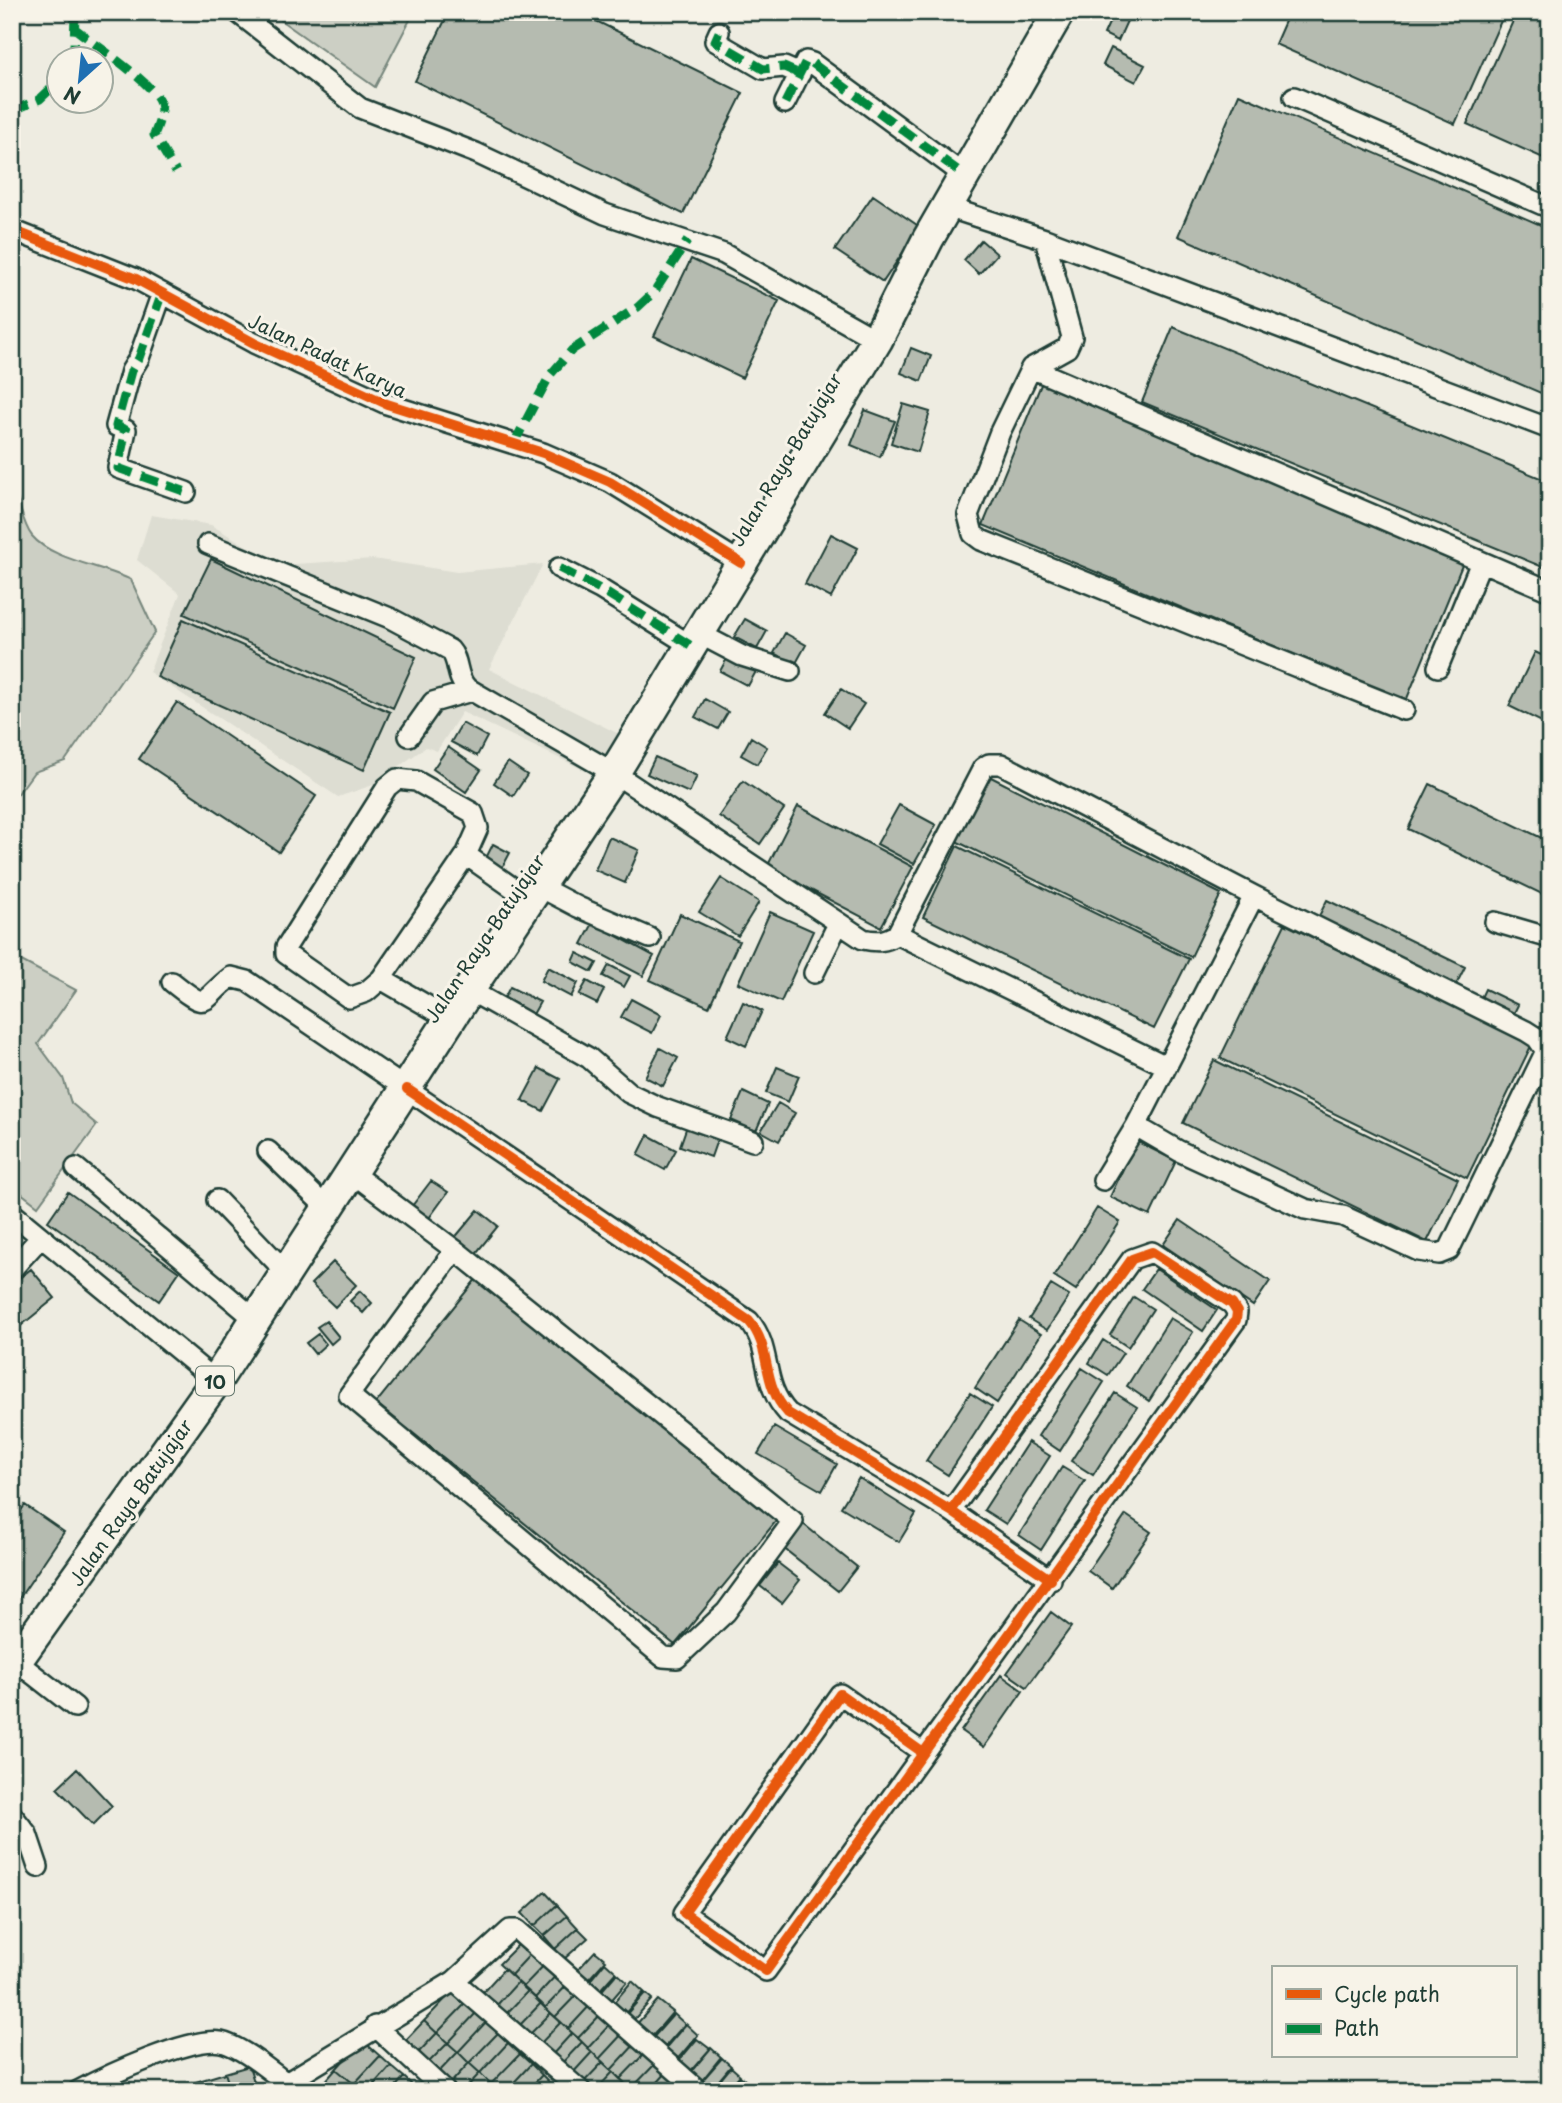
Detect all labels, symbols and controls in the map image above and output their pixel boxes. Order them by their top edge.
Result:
north arrow [46,46,116,116]
text: N [59,80,85,112]
street label: Jalan Padat Karya [244,306,412,404]
street label: Jalan Raya Batujajar [722,367,848,551]
street label: Jalan Raya Batujajar [417,848,551,1028]
road number: 10 [196,1366,234,1396]
street label: Jalan Raya Batujajar [62,1413,198,1591]
legend [1272,1966,1516,2058]
text: Cycle path [1334,1977,1440,2009]
text: Path [1334,2011,1379,2043]

